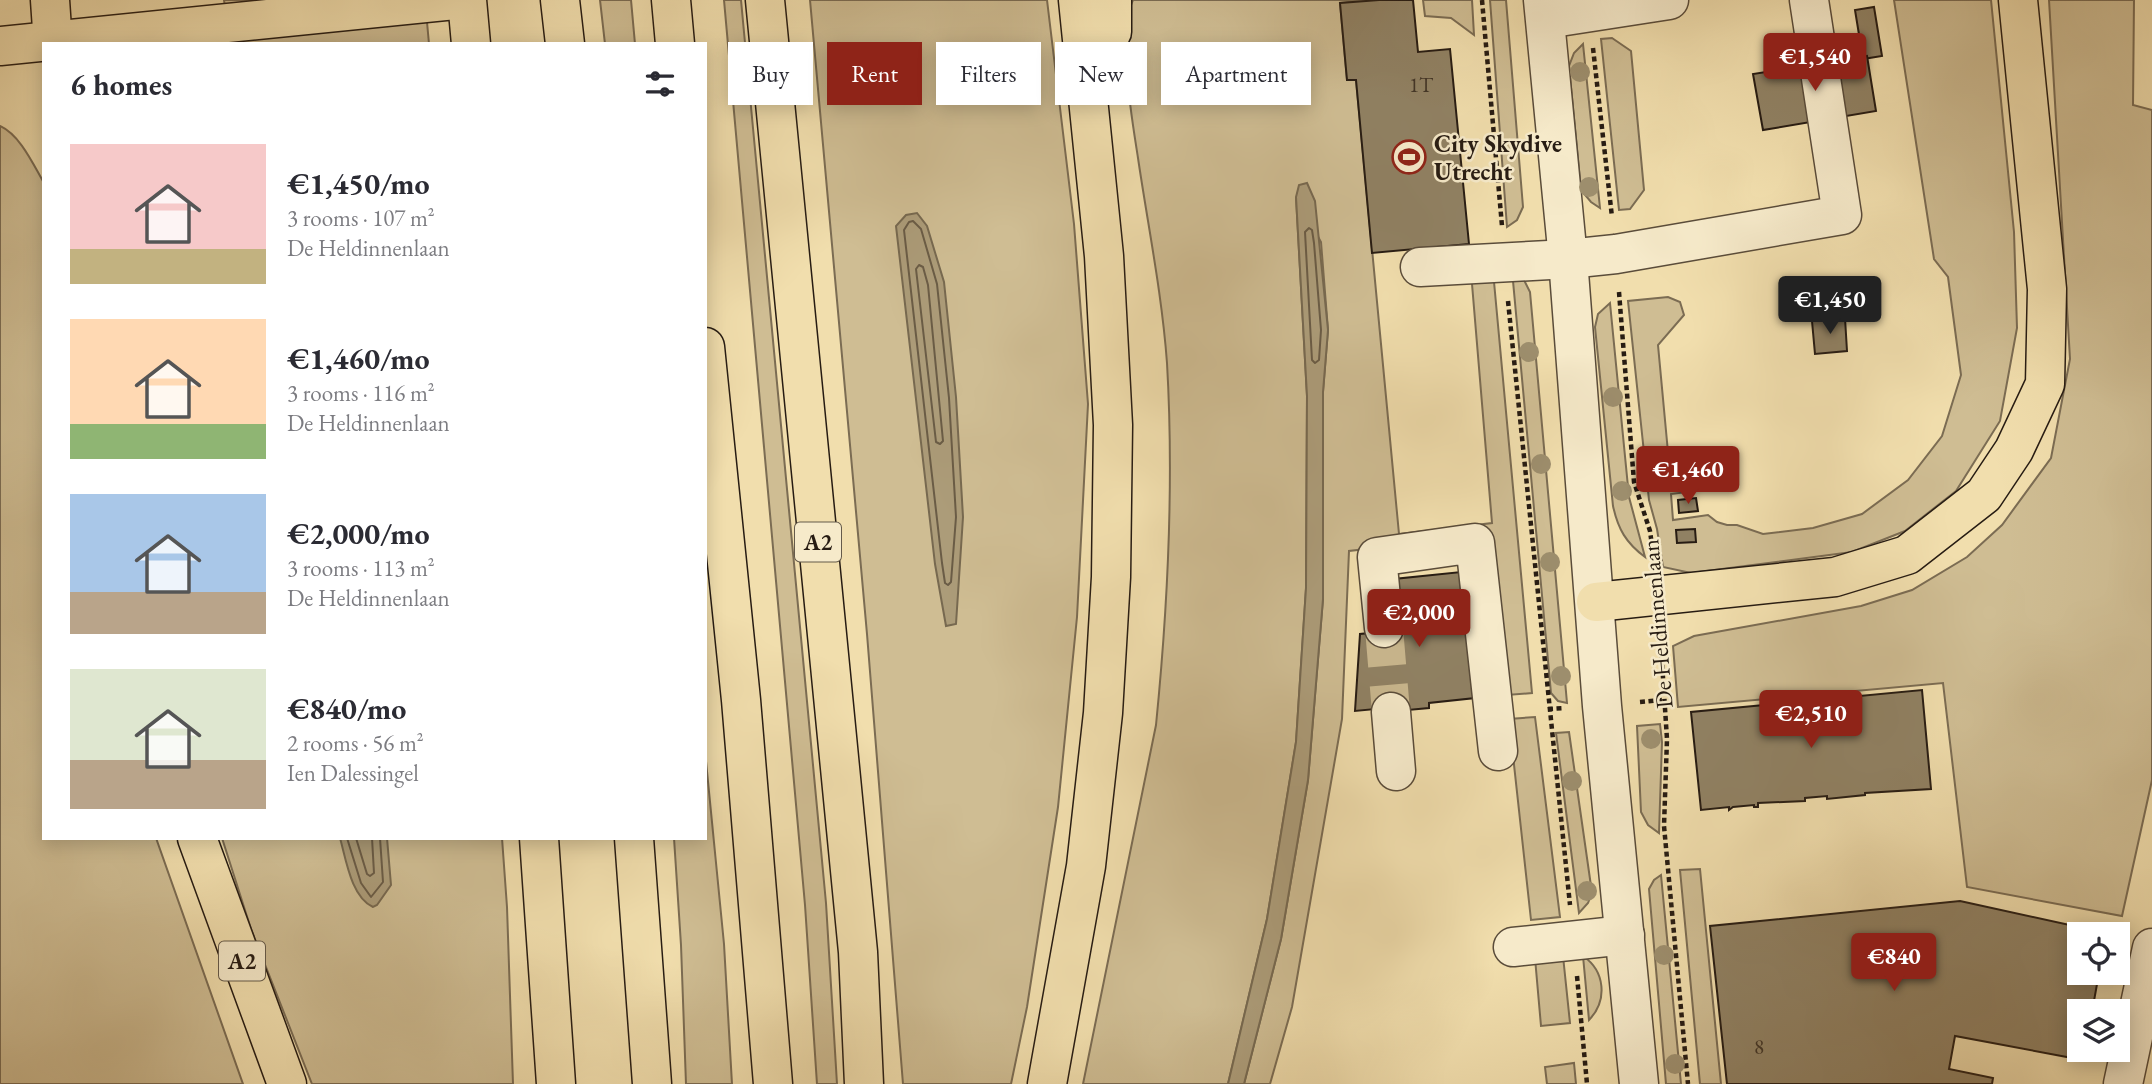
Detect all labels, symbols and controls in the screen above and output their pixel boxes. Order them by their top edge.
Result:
pin: €1,540 [1758,34,1872,93]
text: €1,540 [1779,41,1851,71]
chip: Buy [728,42,813,105]
chip: Rent [827,42,922,105]
chip: Filters [936,42,1041,105]
chip: New [1055,42,1147,105]
chip: Apartment [1161,42,1311,105]
text: 6 homes [70,65,172,104]
icon: filters [641,65,679,103]
house number: 1T [1409,71,1434,98]
place label: City Skydive Utrecht [1434,128,1562,187]
sports icon: City Skydive Utrecht [1390,138,1428,176]
text: €1,450/mo [287,164,430,203]
icon: home [126,172,210,256]
text: 3 rooms · 107 m² [287,203,435,233]
text: De Heldinnenlaan [287,233,450,263]
pin: €1,450 [1773,276,1887,336]
text: €1,450 [1794,284,1866,314]
text: €1,460/mo [287,339,430,378]
icon: home [126,347,210,431]
text: 3 rooms · 116 m² [287,378,435,408]
text: De Heldinnenlaan [287,408,450,438]
pin: €1,460 [1631,447,1745,506]
text: €1,460 [1652,454,1724,484]
text: €2,000/mo [287,514,430,553]
icon: home [126,522,210,606]
road number: A2 [795,522,841,562]
street label: De Heldinnenlaan [1634,538,1680,710]
text: 3 rooms · 113 m² [287,553,435,583]
text: De Heldinnenlaan [287,583,450,613]
pin: €2,000 [1362,590,1476,649]
text: €2,000 [1383,597,1455,627]
text: €840/mo [287,689,406,728]
pin: €2,510 [1754,690,1868,750]
icon: home [126,697,210,781]
text: €2,510 [1775,698,1847,728]
text: 2 rooms · 56 m² [287,728,424,758]
text: Ien Dalessingel [287,758,419,788]
map controls [2067,922,2130,1062]
button: locate [2067,922,2130,985]
pin: €840 [1853,934,1935,993]
text: €840 [1867,941,1921,971]
road number: A2 [219,942,265,980]
button: layers [2067,999,2130,1062]
house number: 8 [1754,1033,1764,1060]

